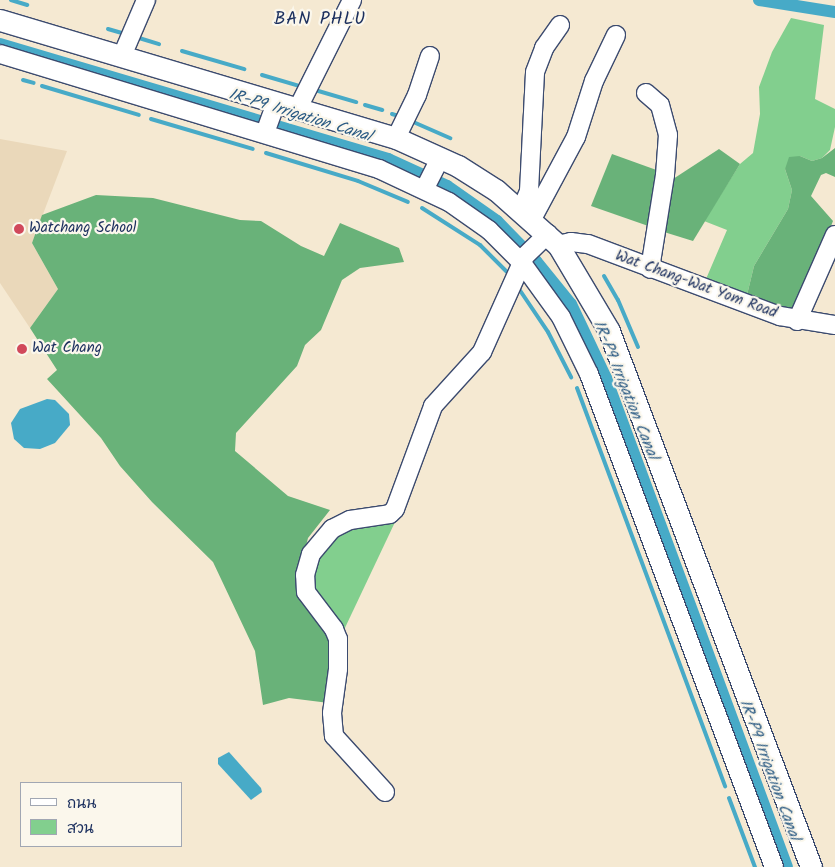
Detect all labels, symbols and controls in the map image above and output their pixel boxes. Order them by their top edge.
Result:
district label: BAN PHLU [273,9,367,31]
water label: 1R-P9 Irrigation Canal [226,85,374,147]
place label: Watchang School [29,220,136,238]
marker: Watchang School [13,223,25,235]
street label: Wat Chang-Wat Yom Road [613,247,779,323]
water label: 1R-P9 Irrigation Canal [588,318,662,462]
place label: Wat Chang [32,340,102,358]
marker: Wat Chang [16,343,28,355]
water label: 1R-P9 Irrigation Canal [735,697,803,843]
legend [20,782,182,847]
text: ถนน [67,792,96,816]
text: สวน [67,817,94,841]

